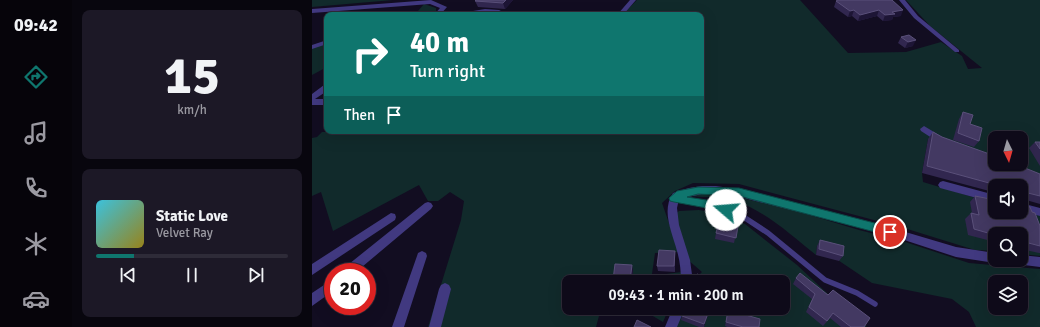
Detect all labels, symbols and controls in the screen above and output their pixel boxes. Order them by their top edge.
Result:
text: 09:42 [14,14,58,36]
text: 40 m [410,26,469,60]
icon: right [344,28,396,80]
text: 15 [164,44,220,108]
text: Turn right [410,60,485,82]
icon: directions [22,63,50,91]
text: km/h [177,102,207,118]
icon: arrive [383,104,405,126]
text: Then [344,106,375,124]
icon: music [22,119,50,147]
north arrow [988,131,1028,171]
map controls [988,131,1028,315]
icon: phone [22,174,50,202]
button: sound [988,179,1028,219]
position arrow [705,189,747,231]
text: Static Love [156,207,228,225]
pin [873,215,907,249]
icon: arrive [879,221,901,243]
text: Velvet Ray [156,225,213,241]
button: search [988,227,1028,267]
icon: climate [22,230,50,258]
speed limit sign: 20 [324,263,376,315]
icon: previous [117,264,139,286]
icon: pause [181,264,203,286]
icon: next [245,264,267,286]
button: layers [988,275,1028,315]
icon: car [22,285,50,313]
text: 09:43 · 1 min · 200 m [609,286,743,304]

